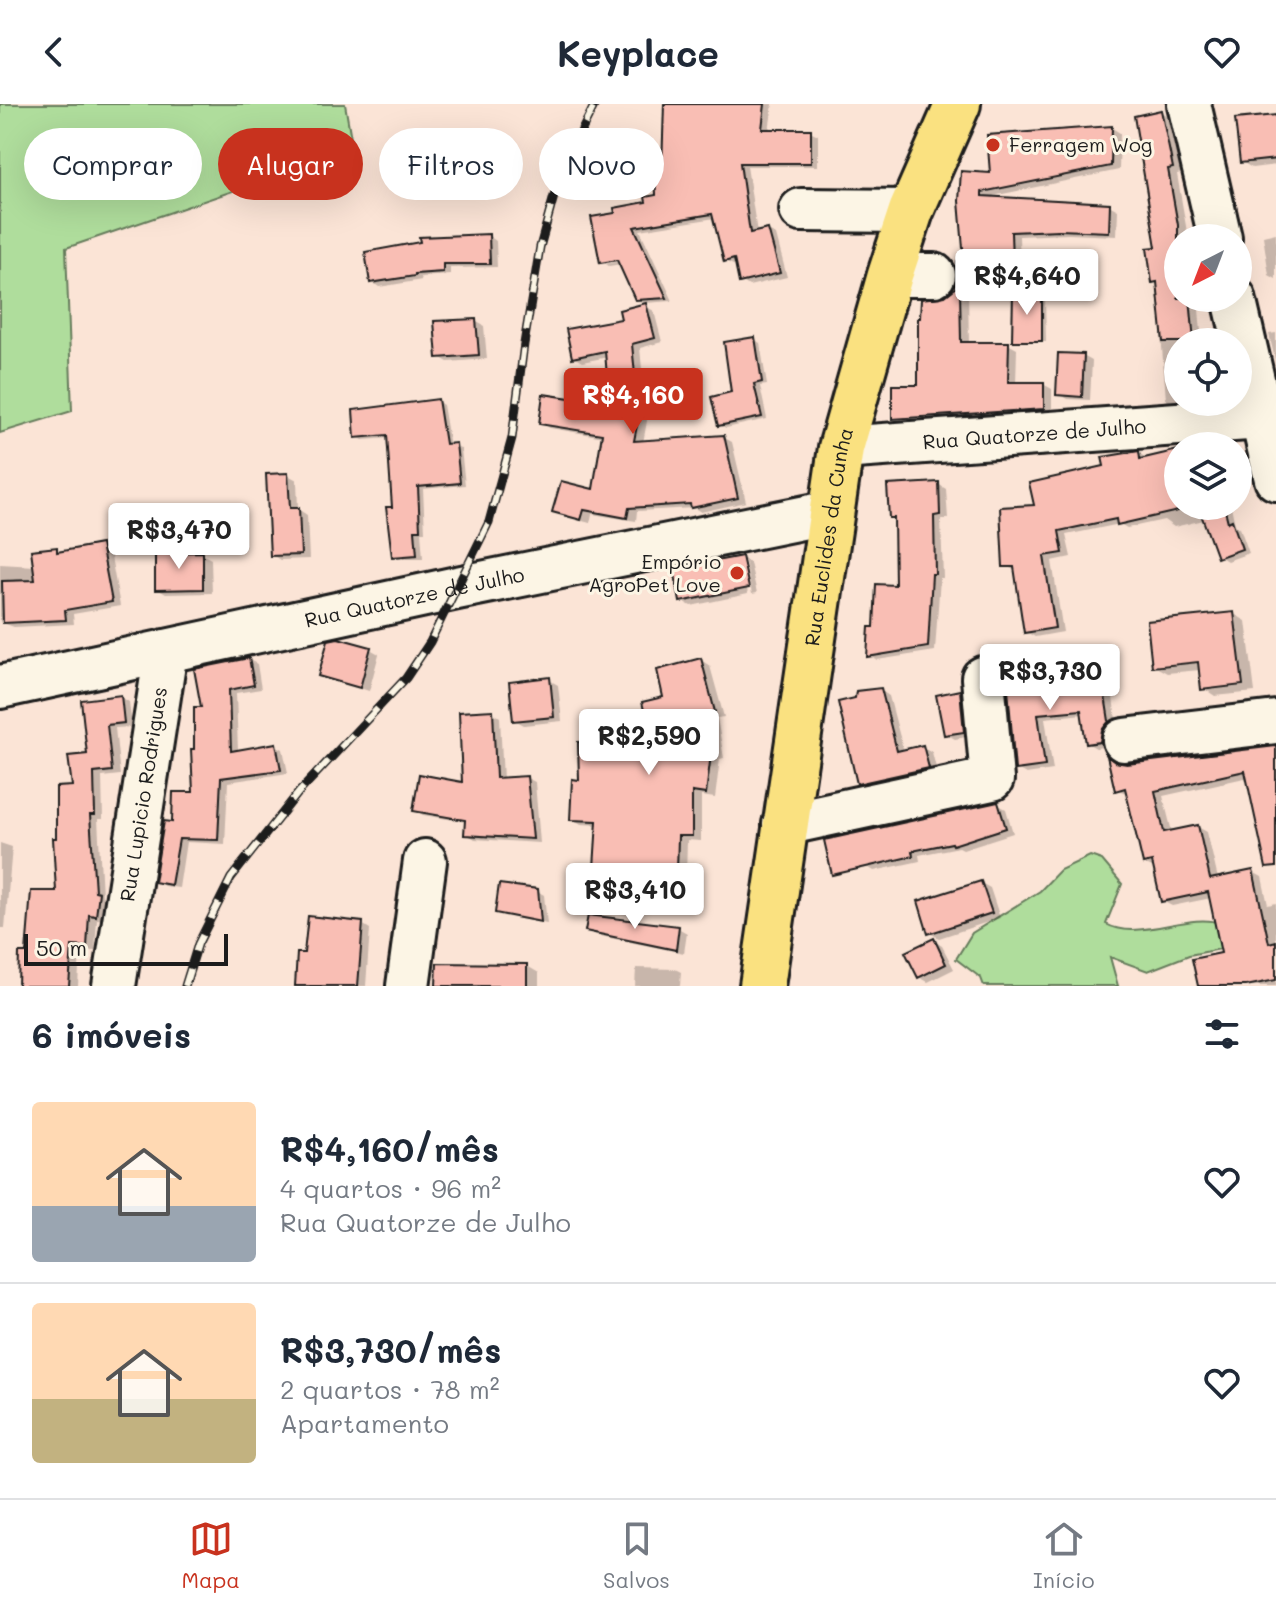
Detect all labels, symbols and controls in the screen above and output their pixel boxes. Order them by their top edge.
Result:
text: Keyplace [557,29,719,76]
icon: back [32,30,76,74]
icon: heart [1200,30,1244,74]
chip: Comprar [24,128,202,200]
chip: Alugar [218,128,363,200]
chip: Filtros [379,128,523,200]
chip: Novo [539,128,664,200]
place label: Ferragem Wog [1009,131,1152,157]
marker: Ferragem Wog [984,136,1002,154]
north arrow [1164,224,1252,312]
map controls [1164,224,1252,520]
pin: R$4,640 [953,249,1101,317]
text: R$4,640 [973,258,1081,292]
button: locate [1164,328,1252,416]
pin: R$4,160 [559,368,707,436]
text: R$4,160 [582,377,684,411]
street label: Rua Quatorze de Julho [922,412,1147,454]
street label: Rua Euclides da Cunha [798,424,858,648]
button: layers [1164,432,1252,520]
pin: R$3,470 [105,503,253,571]
text: R$3,470 [126,512,232,546]
place label: Empório AgroPet Love [589,548,721,597]
street label: Rua Quatorze de Julho [302,561,527,633]
marker: Empório AgroPet Love [728,564,746,582]
pin: R$3,730 [976,644,1124,712]
text: R$3,730 [998,653,1102,687]
street label: Rua Lupicio Rodrigues [113,685,172,903]
pin: R$2,590 [575,709,723,777]
text: R$2,590 [597,718,701,752]
pin: R$3,410 [561,863,709,931]
text: R$3,410 [584,872,686,906]
scale bar [24,930,228,966]
text: 50 m [36,933,87,962]
text: 6 imóveis [32,1012,191,1057]
icon: filters [1200,1012,1244,1056]
text: R$4,160/mês [280,1126,499,1171]
icon: home [96,1134,192,1230]
icon: heart [1200,1160,1244,1204]
text: 4 quartos · 96 m² [280,1171,501,1205]
text: Rua Quatorze de Julho [280,1205,571,1239]
text: R$3,730/mês [280,1327,502,1372]
icon: home [96,1335,192,1431]
icon: heart [1200,1361,1244,1405]
text: 2 quartos · 78 m² [280,1372,499,1406]
text: Apartamento [280,1406,449,1440]
tab: Mapa [182,1517,240,1594]
tab: Salvos [603,1517,670,1594]
tab: Início [1033,1517,1094,1594]

